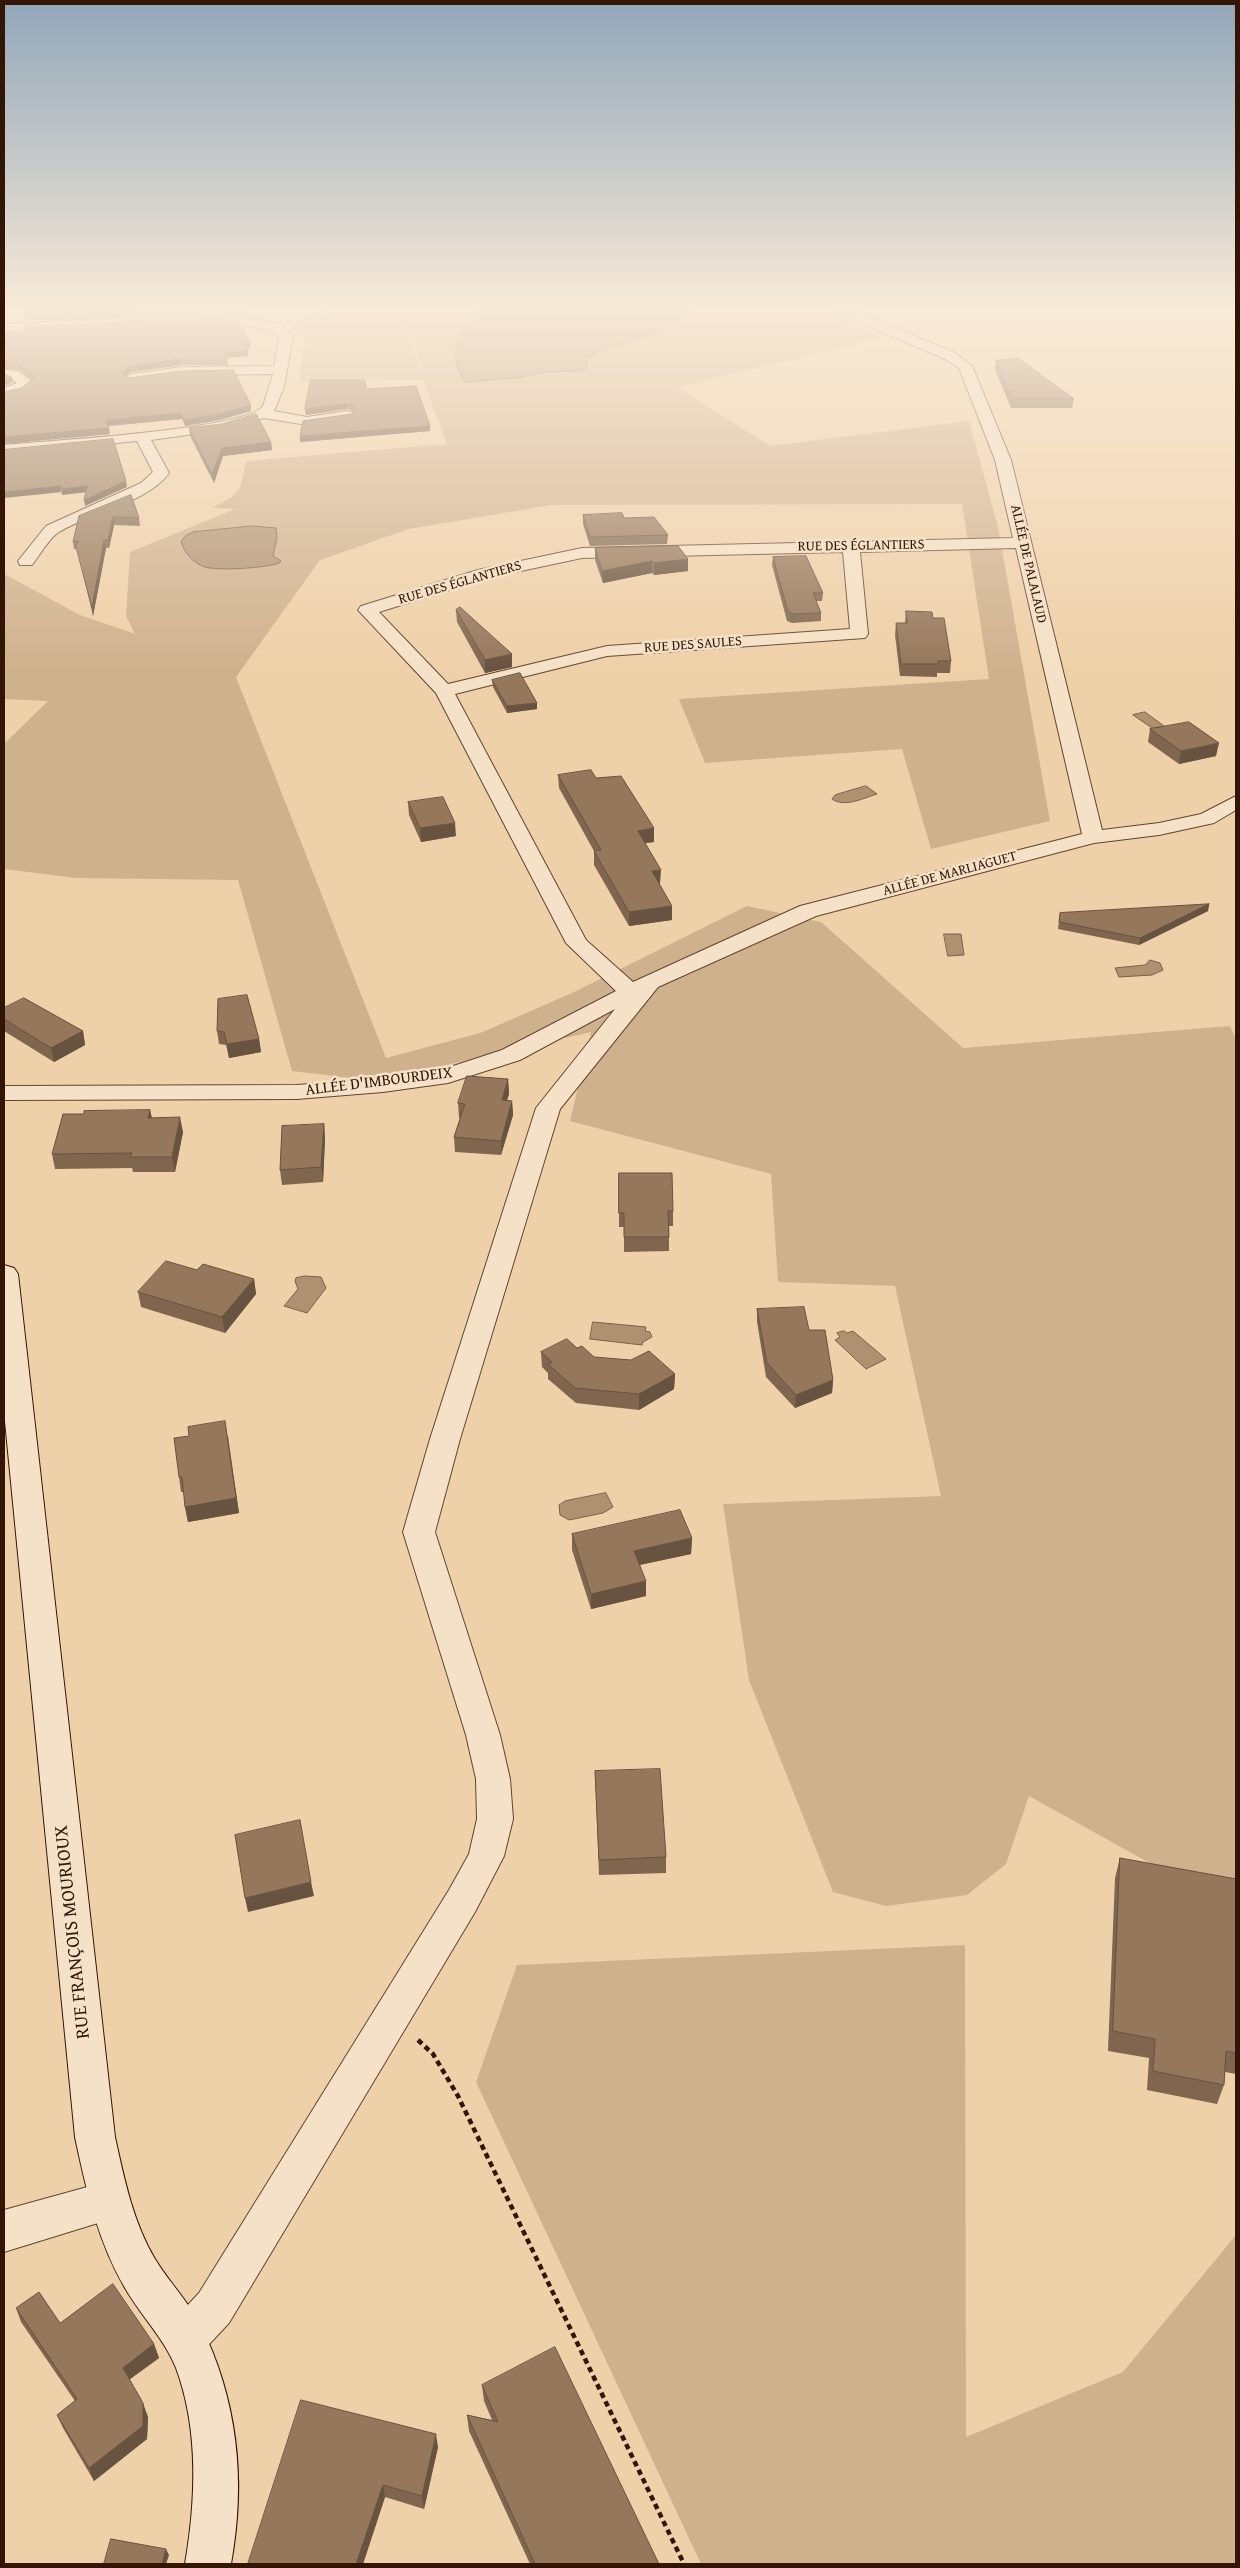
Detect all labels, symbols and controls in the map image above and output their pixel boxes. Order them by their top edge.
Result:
street label: ALLÉE DE PALALAUD [1006,503,1050,625]
street label: RUE DES ÉGLANTIERS [797,536,925,556]
street label: RUE DES ÉGLANTIERS [397,557,523,609]
street label: RUE DES SAULES [644,633,742,657]
street label: ALLÉE DE MARLIAGUET [881,848,1019,900]
street label: ALLÉE D'IMBOURDEIX [304,1063,454,1101]
street label: RUE FRANÇOIS MOURIOUX [50,1824,96,2040]

